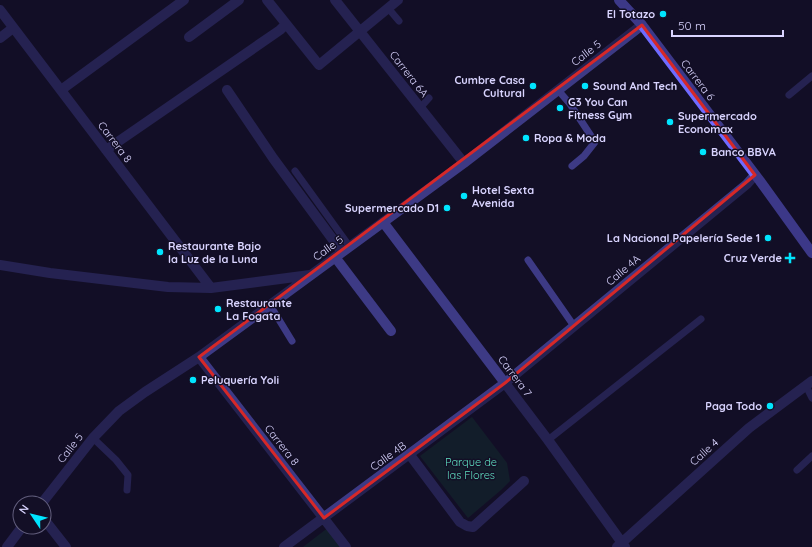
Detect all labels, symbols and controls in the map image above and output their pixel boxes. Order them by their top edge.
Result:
place label: El Totazo [607,7,655,21]
marker: El Totazo [658,9,668,19]
scale bar [672,12,783,38]
text: 50 m [678,18,706,33]
street label: Calle 5 [568,37,604,69]
street label: Carrera 6A [387,48,431,100]
street label: Carrera 6 [678,57,718,103]
place label: Cumbre Casa Cultural [454,73,525,100]
place label: Sound And Tech [593,79,677,93]
marker: Cumbre Casa Cultural [528,81,538,91]
marker: Sound And Tech [580,81,590,91]
place label: G3 You Can Fitness Gym [568,95,632,122]
marker: G3 You Can Fitness Gym [555,103,565,113]
place label: Supermercado Economax [678,109,757,136]
marker: Supermercado Economax [665,117,675,127]
street label: Carrera 8 [95,119,135,165]
place label: Ropa & Moda [534,131,606,145]
marker: Ropa & Moda [521,133,531,143]
place label: Banco BBVA [711,145,776,159]
marker: Banco BBVA [698,147,708,157]
place label: Hotel Sexta Avenida [472,183,534,210]
marker: Hotel Sexta Avenida [459,191,469,201]
place label: Supermercado D1 [345,201,439,215]
marker: Supermercado D1 [442,203,452,213]
place label: La Nacional Papelería Sede 1 [607,231,760,245]
street label: Calle 5 [310,232,346,264]
marker: La Nacional Papelería Sede 1 [763,233,773,243]
place label: Restaurante Bajo la Luz de la Luna [168,239,261,266]
marker: Restaurante Bajo la Luz de la Luna [155,247,165,257]
street label: Calle 4A [603,251,643,289]
place label: Cruz Verde [724,251,782,265]
marker: Cruz Verde [785,253,795,263]
place label: Restaurante La Fogata [226,296,293,323]
marker: Restaurante La Fogata [213,304,223,314]
street label: Carrera 7 [495,353,535,400]
place label: Peluquería Yoli [201,373,279,387]
marker: Peluquería Yoli [188,375,198,385]
place label: Paga Todo [705,399,762,413]
marker: Paga Todo [765,401,775,411]
street label: Carrera 8 [262,422,302,468]
street label: Calle 5 [54,430,86,466]
street label: Calle 4 [687,435,721,469]
street label: Calle 4B [367,438,409,474]
park label: Parque de las Flores [445,455,497,482]
north arrow [12,495,52,535]
text: N [16,502,32,517]

